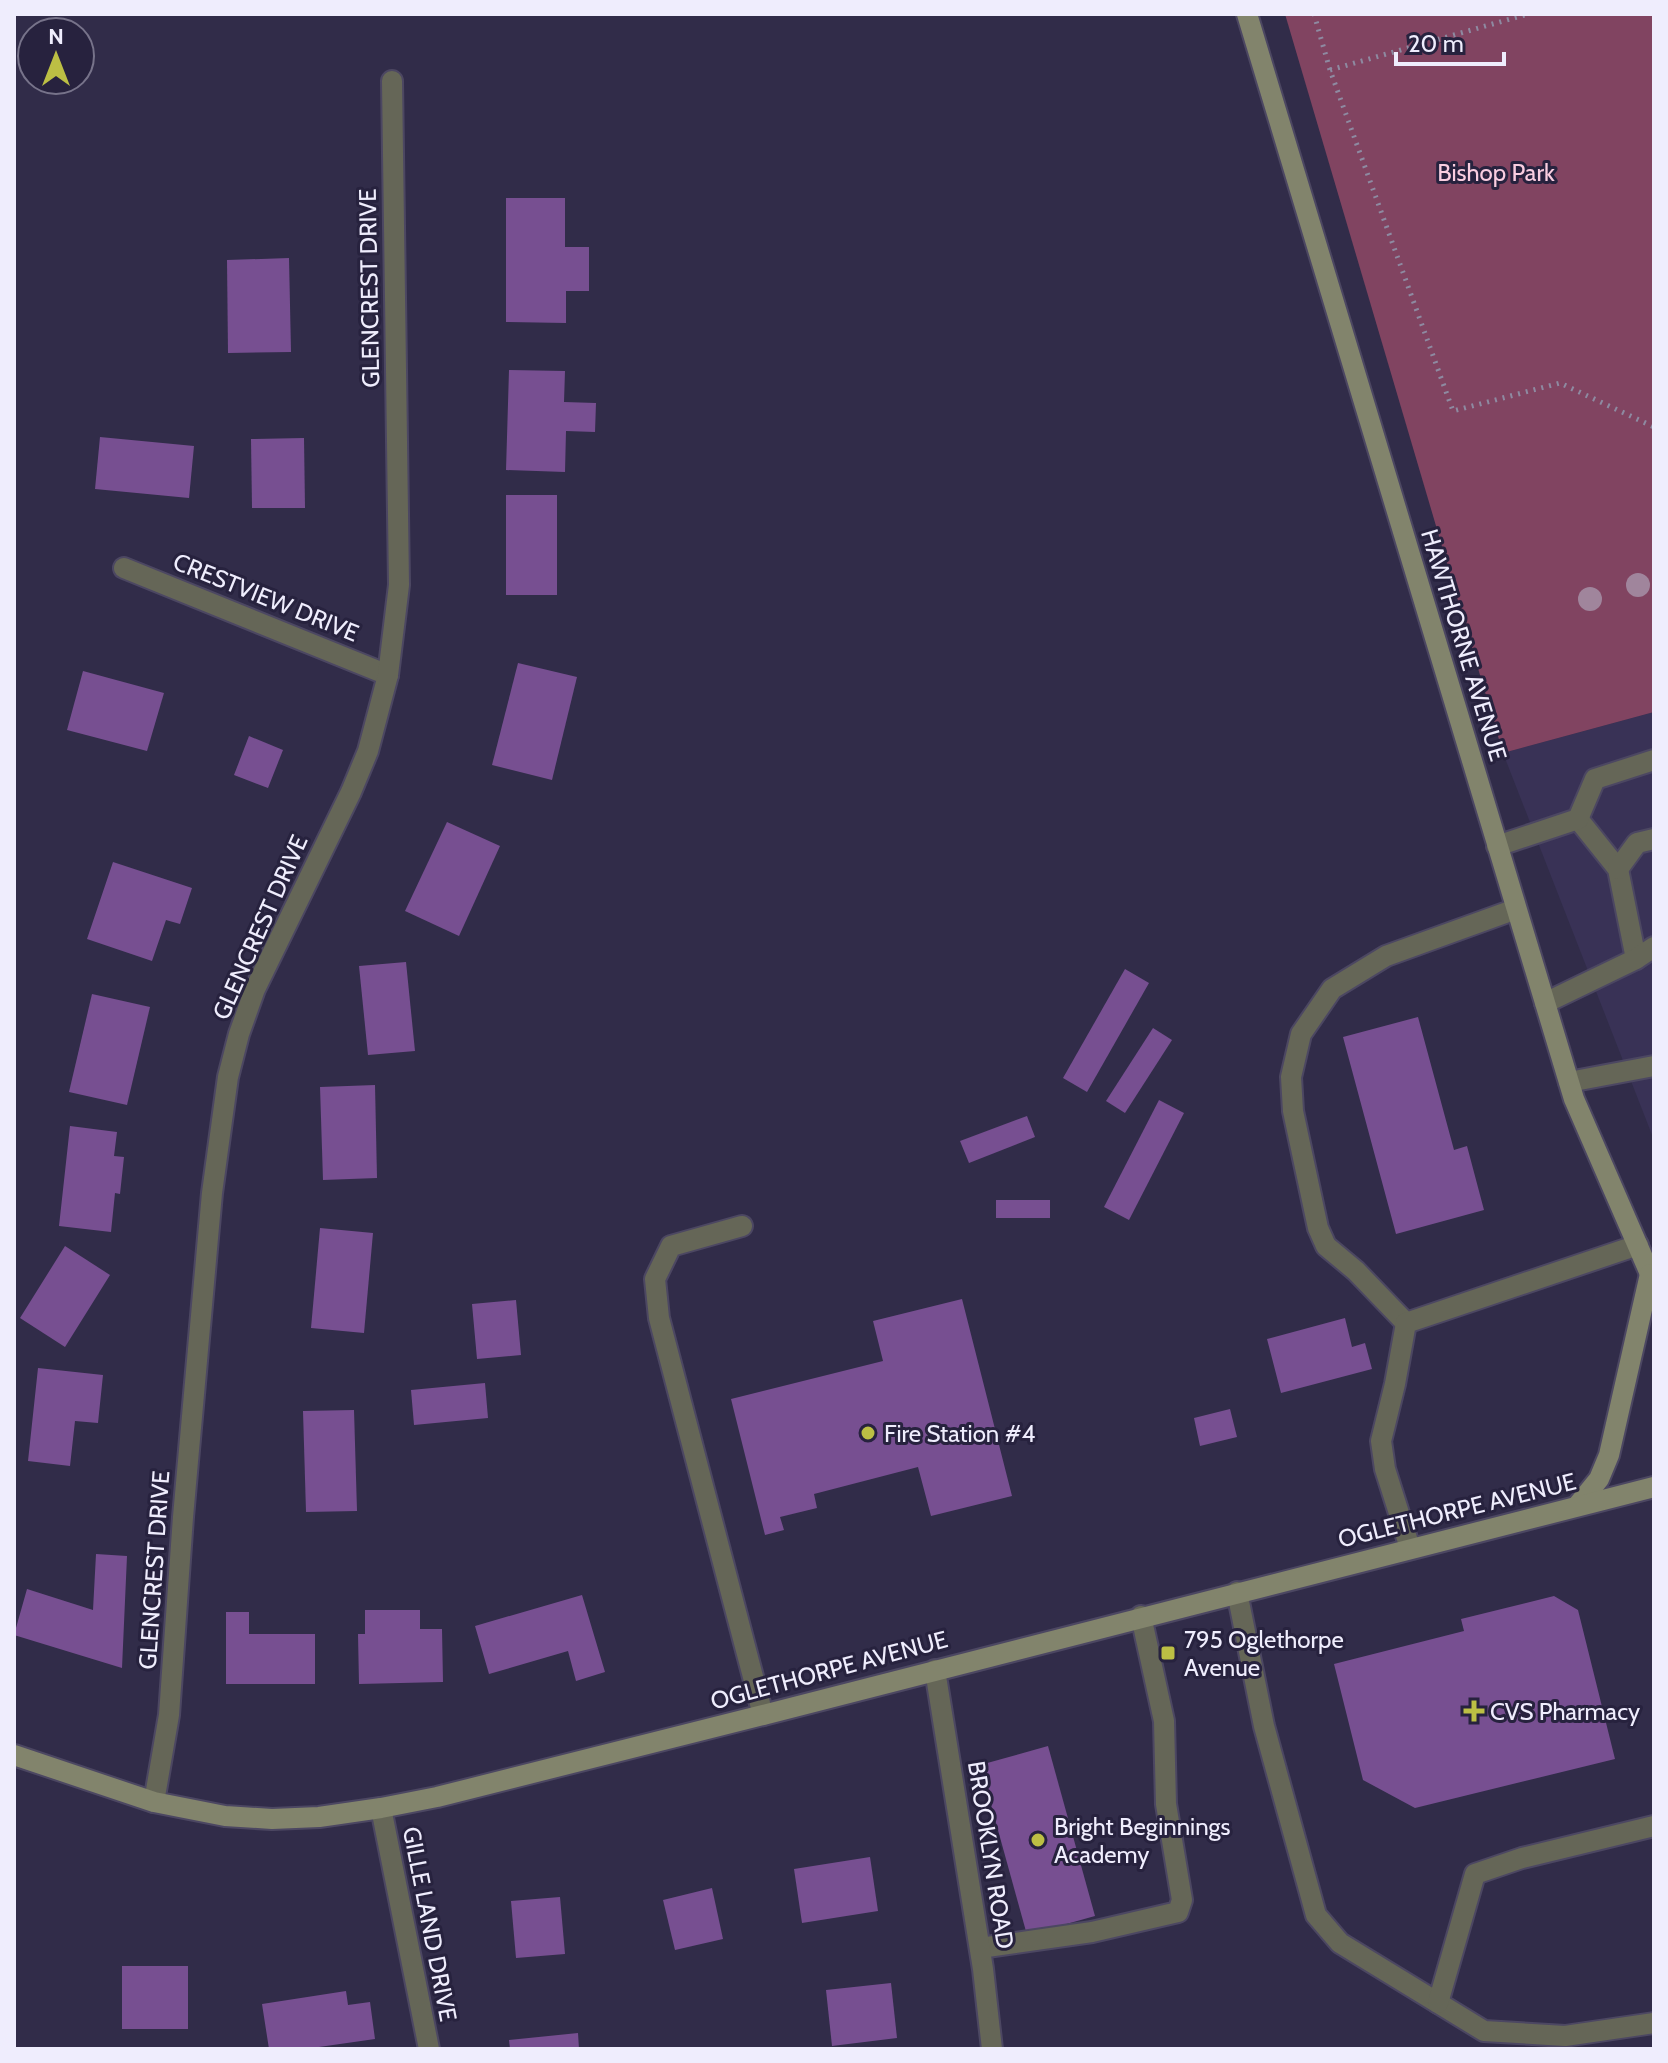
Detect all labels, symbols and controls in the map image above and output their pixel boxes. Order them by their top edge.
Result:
north arrow [16,16,96,96]
scale bar [1396,16,1504,66]
text: N [48,23,64,50]
text: 20 m [1408,29,1464,58]
park label: Bishop Park [1437,158,1555,187]
street label: GLENCREST DRIVE [353,188,385,388]
street label: HAWTHORNE AVENUE [1415,526,1513,764]
street label: CRESTVIEW DRIVE [169,547,363,647]
street label: GLENCREST DRIVE [206,830,314,1024]
place label: Fire Station #4 [884,1419,1036,1448]
marker: Fire Station #4 [859,1424,877,1442]
street label: OGLETHORPE AVENUE [1335,1466,1579,1554]
street label: GLENCREST DRIVE [133,1470,175,1670]
street label: OGLETHORPE AVENUE [707,1624,951,1716]
place label: 795 Oglethorpe Avenue [1184,1625,1344,1682]
marker: 795 Oglethorpe Avenue [1159,1644,1177,1662]
place label: CVS Pharmacy [1490,1697,1640,1726]
marker: CVS Pharmacy [1465,1702,1483,1720]
street label: BROOKLYN ROAD [962,1759,1020,1951]
place label: Bright Beginnings Academy [1054,1812,1231,1869]
street label: GILLE LAND DRIVE [397,1824,463,2024]
marker: Bright Beginnings Academy [1029,1831,1047,1849]

